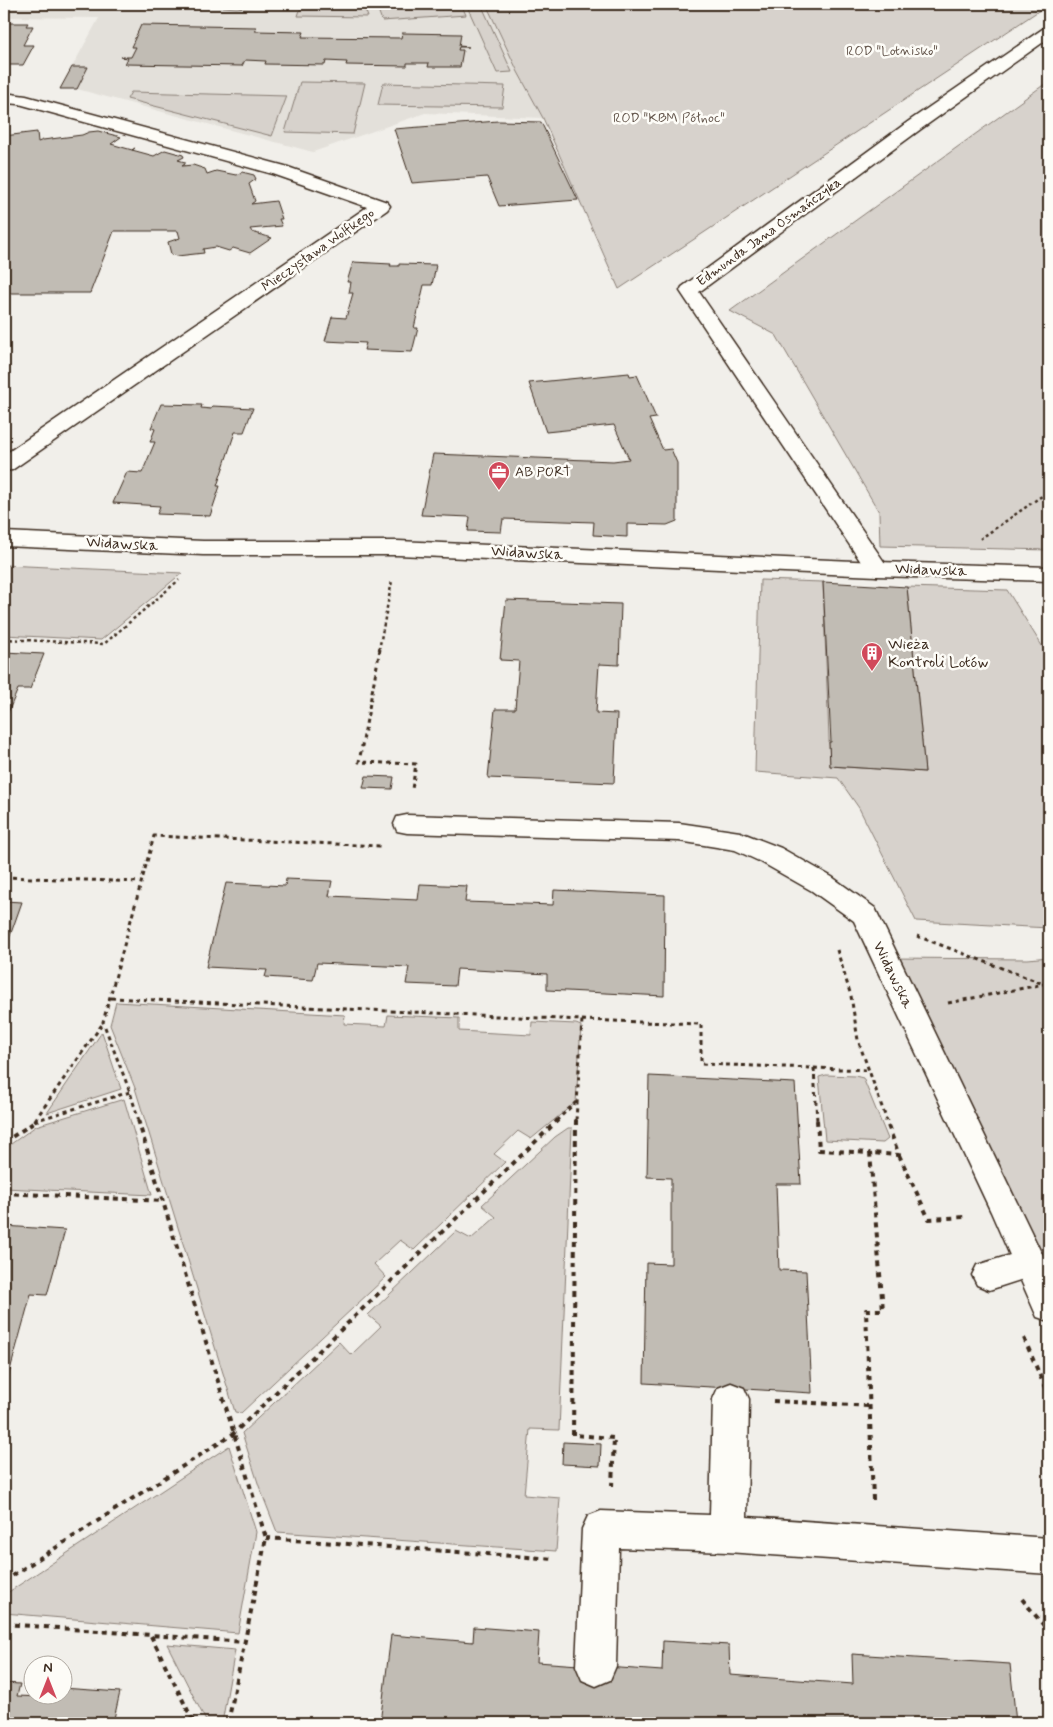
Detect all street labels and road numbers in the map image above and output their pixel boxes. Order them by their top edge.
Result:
street label: Edmunda Jana Osmańczyka [693,173,845,291]
street label: Mieczysława Wolfkego [258,204,379,297]
street label: Widawska [85,532,159,556]
street label: Widawska [490,541,564,565]
street label: Widawska [894,558,968,582]
street label: Widawska [868,938,918,1012]

